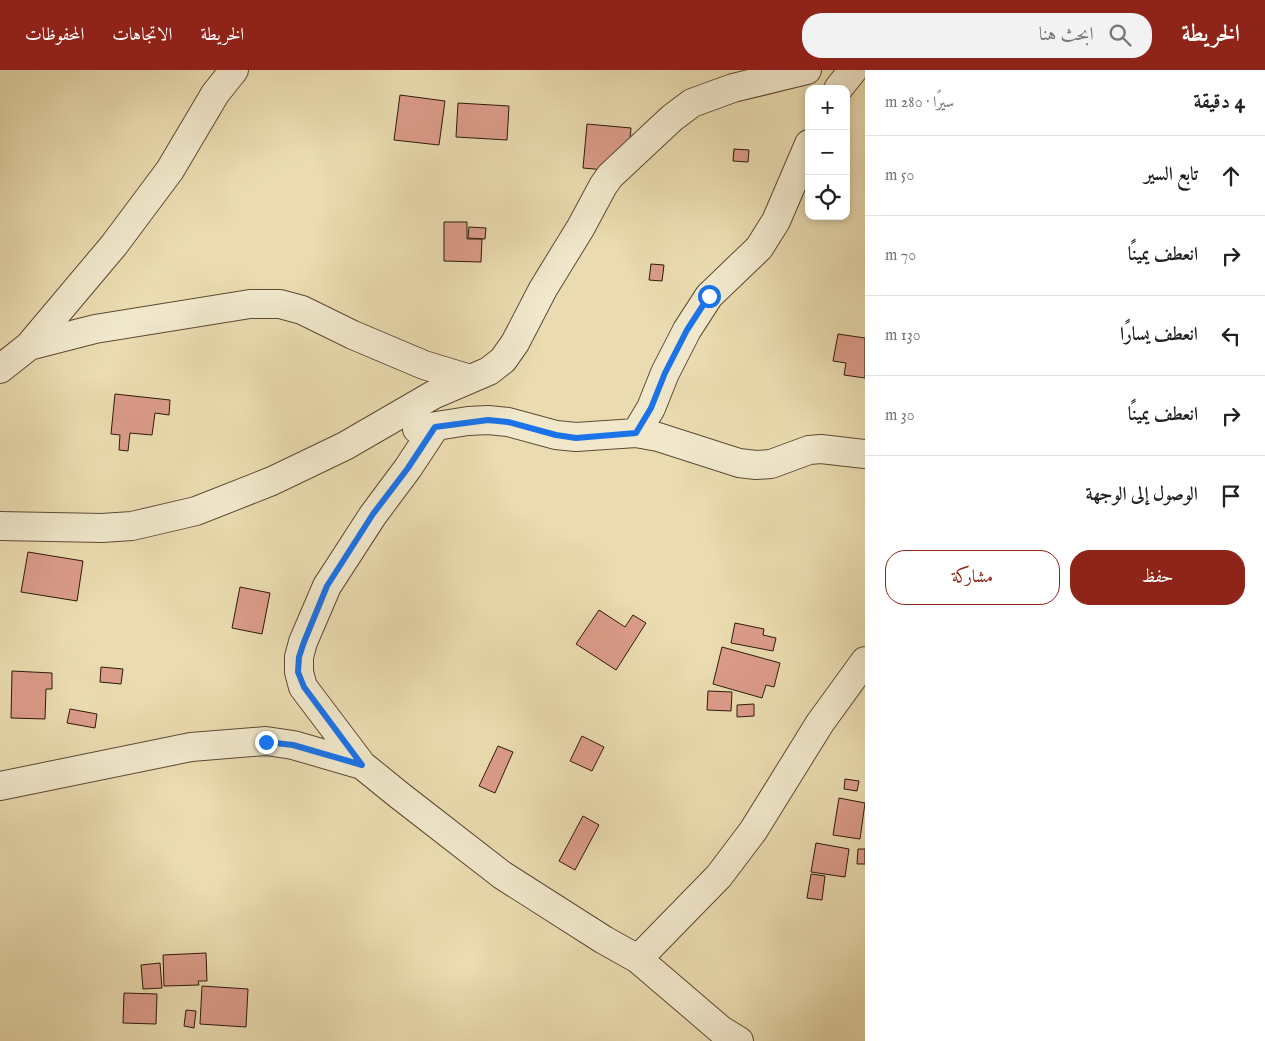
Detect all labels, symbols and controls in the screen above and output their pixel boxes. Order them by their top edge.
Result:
search box [802,13,1152,58]
text: الخريطة [1182,19,1240,50]
icon: search [1106,21,1134,49]
text: ابحث هنا [1039,23,1094,47]
text: المحفوظات [25,24,84,47]
text: الاتجاهات [112,24,172,47]
text: الخريطة [200,24,244,47]
map controls [805,85,850,220]
button: + [805,85,850,130]
text: 4 دقيقة [1193,89,1245,116]
text: سيرًا · 280 m [885,93,954,113]
button: − [805,130,850,175]
icon: ahead [1217,162,1245,190]
text: تابع السير [1144,163,1198,187]
text: 50 m [885,166,914,186]
button: locate [805,175,850,220]
icon: right [1217,242,1245,270]
text: انعطف يمينًا [1128,243,1198,267]
text: 70 m [885,246,916,266]
route start [698,285,721,308]
icon: left [1217,322,1245,350]
text: انعطف يسارًا [1120,323,1198,347]
text: 130 m [885,326,921,346]
icon: right [1217,402,1245,430]
text: انعطف يمينًا [1128,403,1198,427]
text: 30 m [885,406,915,426]
icon: arrive [1217,482,1245,510]
text: الوصول إلى الوجهة [1086,483,1198,507]
button: مشاركة [885,550,1060,605]
button: حفظ [1070,550,1245,605]
route end [255,731,278,754]

